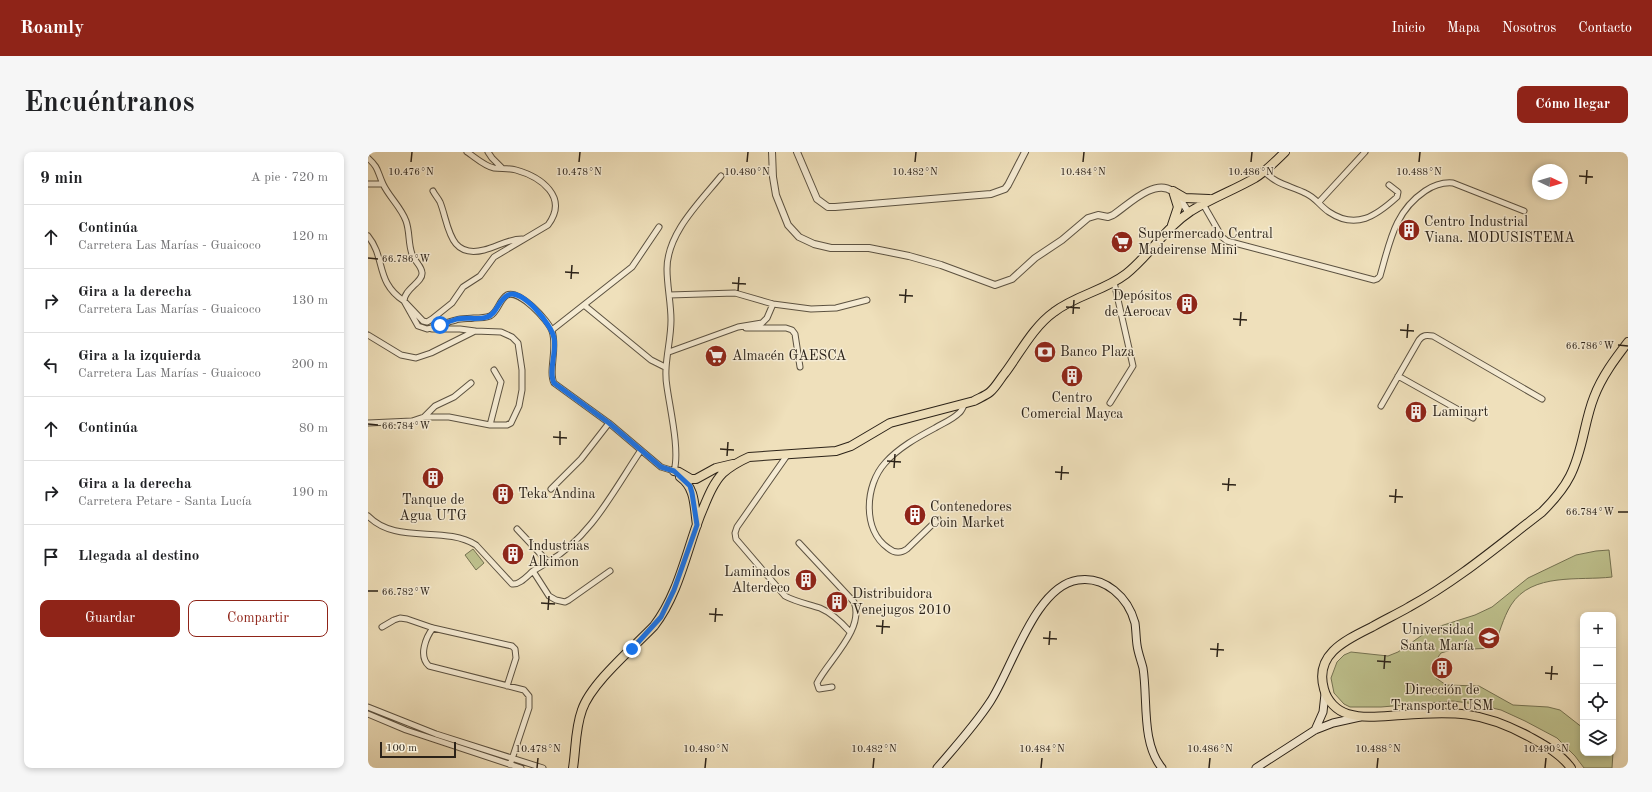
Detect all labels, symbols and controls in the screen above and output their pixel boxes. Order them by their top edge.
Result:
text: Roamly [20,19,84,38]
text: Inicio [1391,21,1425,35]
text: Mapa [1447,21,1480,35]
text: Nosotros [1502,21,1556,35]
text: Contacto [1578,21,1632,35]
button: Cómo llegar [1517,86,1628,123]
text: Encuéntranos [24,90,194,118]
north arrow [1532,164,1568,200]
text: 10.476°N [388,167,434,177]
text: 10.478°N [556,167,602,177]
text: 10.480°N [724,167,770,177]
text: 10.482°N [892,167,938,177]
text: 10.484°N [1060,167,1106,177]
text: 10.486°N [1228,167,1274,177]
text: 10.488°N [1396,167,1442,177]
text: 9 min [40,170,83,187]
text: A pie · 720 m [251,171,328,184]
place label: Centro Industrial Viana. MODUSISTEMA [1424,215,1575,245]
building icon: Centro Industrial Viana. MODUSISTEMA [1396,217,1422,243]
text: Continúa [78,221,138,236]
icon: ahead [40,226,62,248]
place label: Supermercado Central Madeirense Mini [1138,227,1273,257]
supermarket icon: Supermercado Central Madeirense Mini [1109,229,1135,255]
text: 120 m [291,230,328,243]
text: Carretera Las Marías - Guaicoco [78,239,261,252]
text: 66.786°W [382,254,430,264]
text: Gira a la derecha [78,285,192,300]
place label: Depósitos de Aerocav [1105,289,1173,319]
icon: right [40,290,62,312]
building icon: Depósitos de Aerocav [1174,291,1200,317]
text: 130 m [291,294,328,307]
text: Carretera Las Marías - Guaicoco [78,303,261,316]
route start [431,316,449,334]
bank icon: Banco Plaza [1032,339,1058,365]
text: 66.786°W [1566,341,1614,351]
supermarket icon: Almacén GAESCA [703,343,729,369]
place label: Banco Plaza [1060,345,1134,359]
text: Gira a la izquierda [78,349,201,364]
place label: Almacén GAESCA [732,349,847,363]
icon: left [40,354,62,376]
text: 200 m [291,358,328,371]
building icon: Centro Comercial Mayca [1059,363,1085,389]
text: Carretera Las Marías - Guaicoco [78,367,261,380]
place label: Centro Comercial Mayca [1021,391,1123,421]
building icon: Laminart [1403,399,1429,425]
place label: Laminart [1432,405,1488,419]
icon: ahead [40,418,62,440]
text: Continúa [78,421,138,436]
text: 66.784°W [382,421,430,431]
text: 80 m [299,422,328,435]
building icon: Tanque de Agua UTG [420,465,446,491]
text: Gira a la derecha [78,477,192,492]
building icon: Teka Andina [490,481,516,507]
icon: right [40,482,62,504]
text: 190 m [291,486,328,499]
place label: Teka Andina [518,487,596,501]
place label: Tanque de Agua UTG [399,493,467,523]
text: Carretera Petare - Santa Lucía [78,495,252,508]
place label: Contenedores Coin Market [930,500,1012,530]
building icon: Contenedores Coin Market [902,502,928,528]
text: 66.784°W [1566,507,1614,517]
place label: Industrias Alkimon [528,539,589,569]
building icon: Industrias Alkimon [500,541,526,567]
icon: arrive [40,546,62,568]
text: Llegada al destino [78,549,199,564]
place label: Laminados Alterdeco [724,565,790,595]
building icon: Laminados Alterdeco [793,567,819,593]
text: 66.782°W [382,587,430,597]
place label: Distribuidora Venejugos 2010 [852,587,951,617]
building icon: Distribuidora Venejugos 2010 [824,589,850,615]
button: Guardar [40,600,180,637]
button: Compartir [188,600,328,637]
map controls [1580,612,1616,756]
button: + [1580,612,1616,648]
place label: Universidad Santa María [1400,623,1474,653]
school or university icon: Universidad Santa María [1476,625,1502,651]
route end [623,640,641,658]
button: − [1580,648,1616,684]
building icon: Dirección de Transporte USM [1429,655,1455,681]
place label: Dirección de Transporte USM [1391,683,1494,713]
button: locate [1580,684,1616,720]
button: layers [1580,720,1616,756]
scale bar [380,740,456,759]
text: 100 m [386,743,417,754]
text: 10.478°N [515,744,561,754]
text: 10.480°N [683,744,729,754]
text: 10.482°N [851,744,897,754]
text: 10.484°N [1019,744,1065,754]
text: 10.486°N [1187,744,1233,754]
text: 10.488°N [1355,744,1401,754]
text: 10.490°N [1523,744,1569,754]

